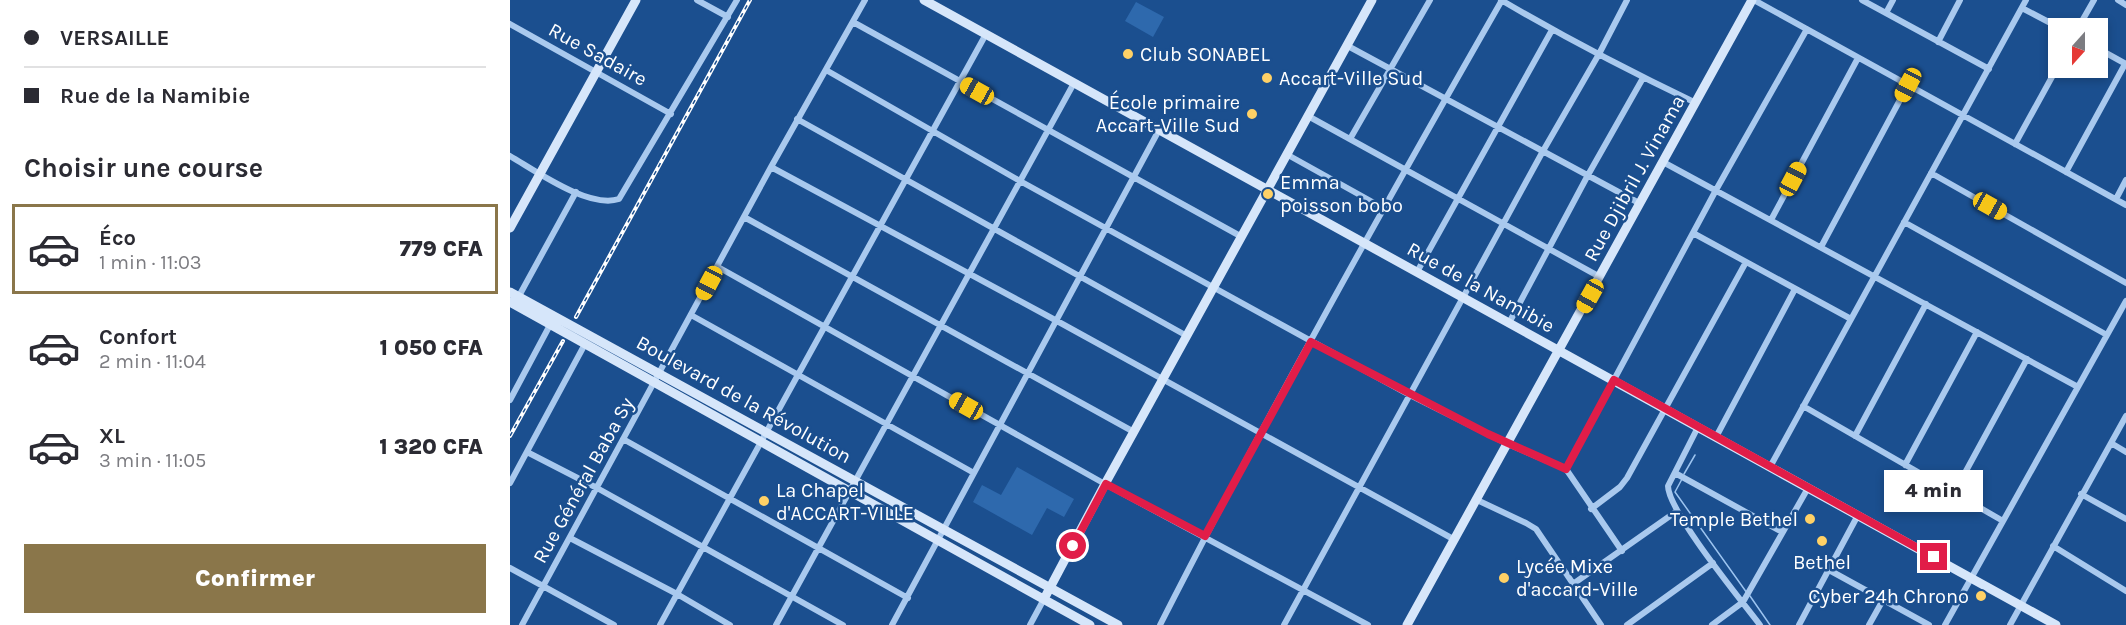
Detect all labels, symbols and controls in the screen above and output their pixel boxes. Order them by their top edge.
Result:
street label: Rue Sadaire [545,18,651,91]
north arrow [2048,18,2108,78]
map controls [2048,18,2108,78]
text: VERSAILLE [60,25,169,51]
place label: Club SONABEL [1140,43,1270,66]
marker: Club SONABEL [1121,47,1135,61]
car [1892,65,1924,105]
place label: Accart-Ville Sud [1279,67,1423,90]
marker: Accart-Ville Sud [1260,71,1274,85]
car [957,74,997,108]
text: Rue de la Namibie [60,83,250,109]
place label: École primaire Accart-Ville Sud [1096,90,1240,137]
street label: Rue Djibril J. Vinama [1579,91,1690,265]
marker: École primaire Accart-Ville Sud [1245,107,1259,121]
text: Choisir une course [24,152,263,184]
car [1777,159,1809,199]
place label: Emma poisson bobo [1280,171,1403,217]
marker: Emma poisson bobo [1261,187,1275,201]
car [1970,189,2010,223]
icon: car [27,222,81,276]
text: Éco [99,225,136,251]
text: 779 CFA [399,236,483,262]
street label: Rue de la Namibie [1403,237,1559,338]
text: 1 min · 11:03 [99,251,202,274]
car [693,263,725,303]
car [1573,276,1607,316]
icon: car [27,321,81,375]
text: Confort [99,324,177,350]
street label: Boulevard de la Révolution [632,331,855,468]
text: 1 050 CFA [380,335,483,361]
text: 2 min · 11:04 [99,350,206,373]
car [946,389,986,423]
street label: Rue Général Baba Sy [528,393,639,567]
icon: car [27,420,81,474]
text: XL [99,423,125,449]
text: 1 320 CFA [379,434,483,460]
text: 3 min · 11:05 [99,449,206,472]
callout: 4 min [1884,470,1984,512]
place label: La Chapel d'ACCART-VILLE [776,479,914,525]
text: 4 min [1905,479,1962,502]
marker: La Chapel d'ACCART-VILLE [757,494,771,508]
place label: Temple Bethel [1670,508,1798,531]
marker: Temple Bethel [1803,512,1817,526]
route start [1059,532,1086,559]
marker: Bethel [1815,534,1829,548]
route end [1920,543,1947,570]
button: Confirmer [24,544,486,613]
place label: Bethel [1793,551,1851,574]
place label: Lycée Mixe d'accard-Ville [1516,555,1638,601]
marker: Lycée Mixe d'accard-Ville [1497,571,1511,585]
place label: Cyber 24h Chrono [1808,585,1969,608]
marker: Cyber 24h Chrono [1974,589,1988,603]

